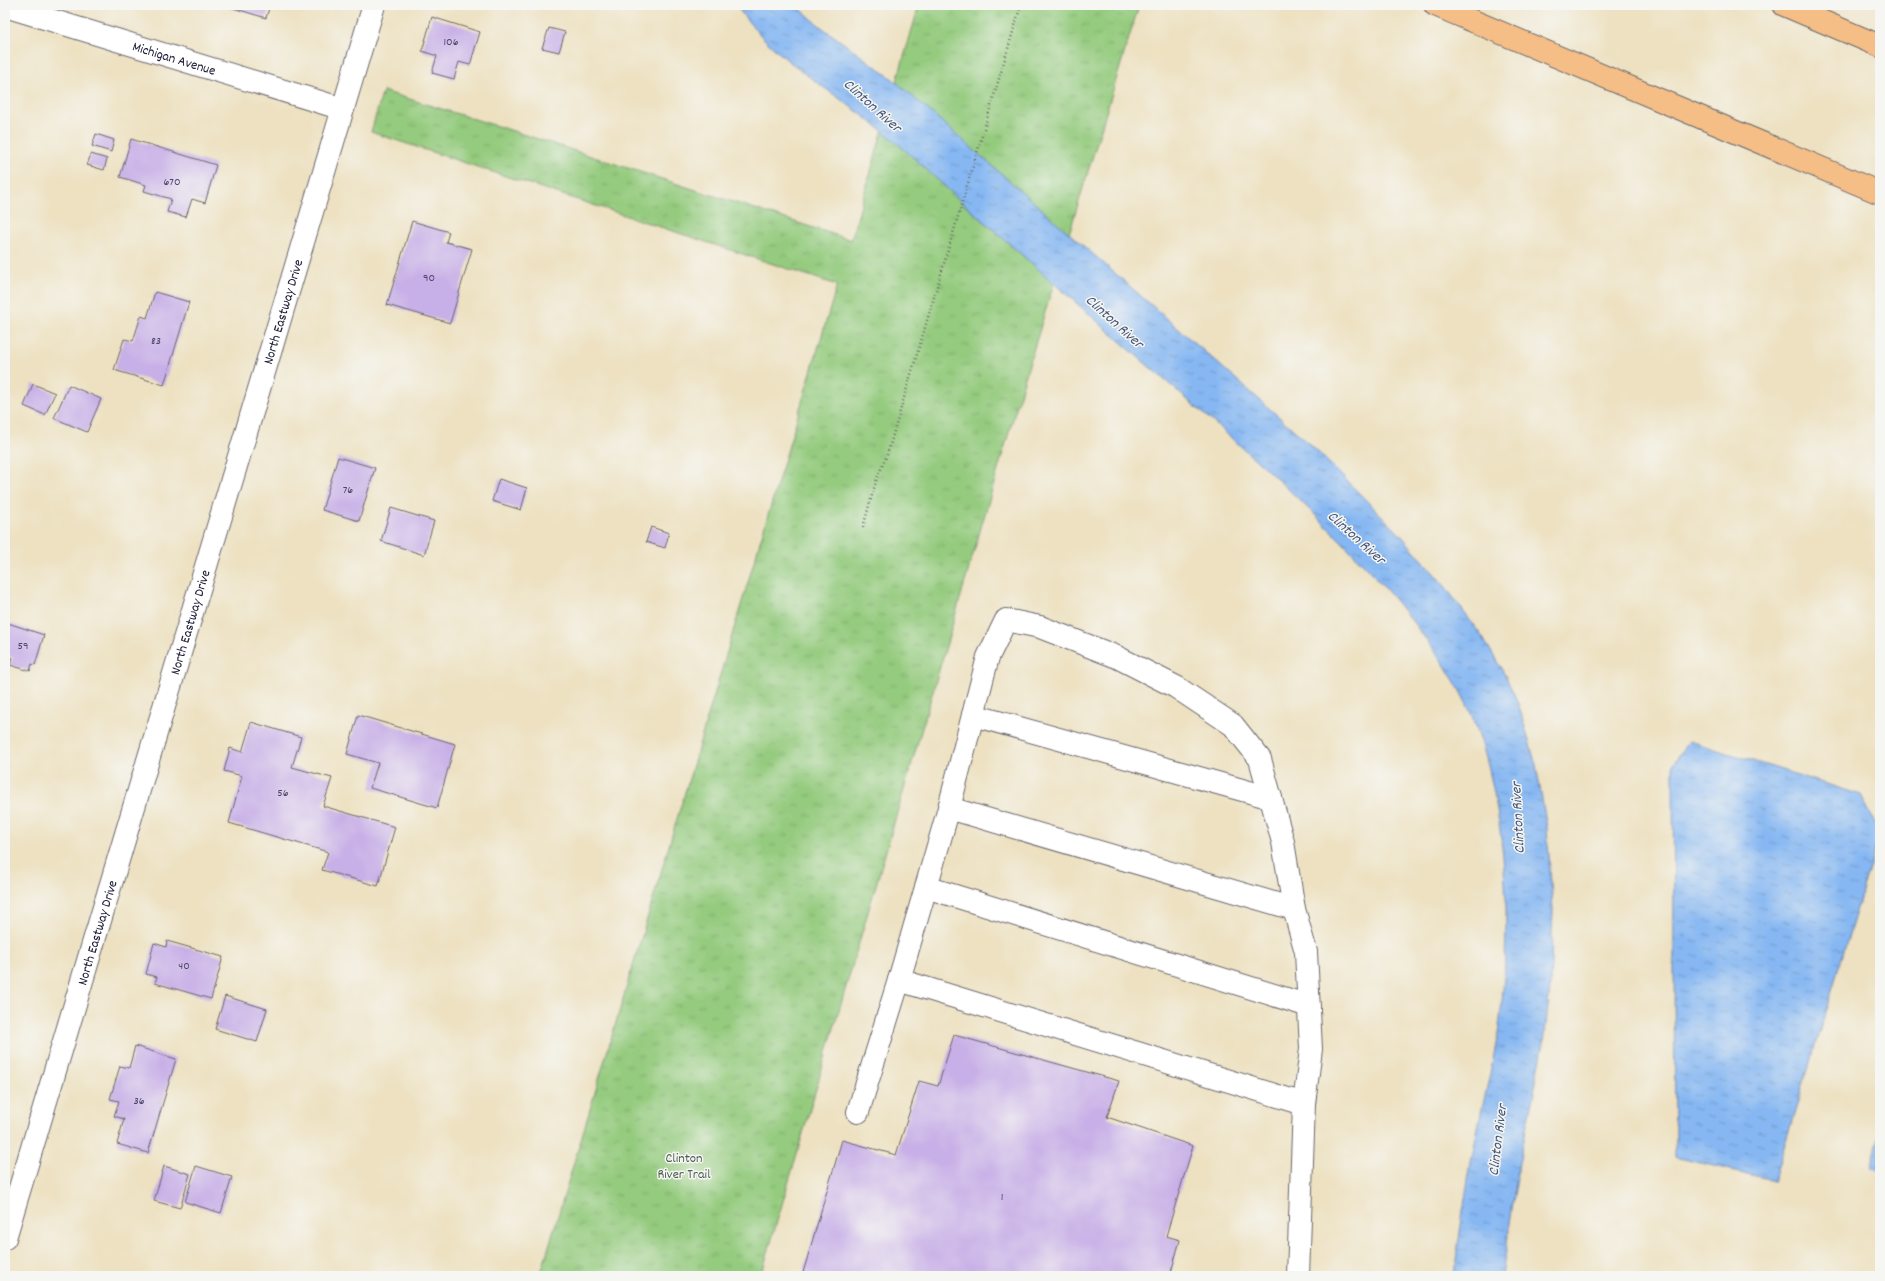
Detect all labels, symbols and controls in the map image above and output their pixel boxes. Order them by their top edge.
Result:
house number: 106 [443,34,459,51]
street label: Michigan Avenue [130,37,218,82]
water label: Clinton River [838,74,907,140]
house number: 670 [163,174,181,191]
street label: North Eastway Drive [259,257,309,367]
house number: 90 [423,270,435,287]
water label: Clinton River [1080,290,1149,356]
house number: 83 [151,333,161,350]
house number: 76 [343,482,353,499]
water label: Clinton River [1322,506,1391,572]
street label: North Eastway Drive [166,568,216,678]
house number: 59 [17,638,29,655]
water label: Clinton River [1506,780,1532,854]
house number: 56 [277,785,289,802]
street label: North Eastway Drive [73,878,124,988]
house number: 40 [178,958,190,975]
house number: 36 [133,1093,145,1110]
water label: Clinton River [1484,1102,1514,1177]
park label: Clinton River Trail [657,1149,711,1185]
house number: 1 [1001,1189,1003,1206]

